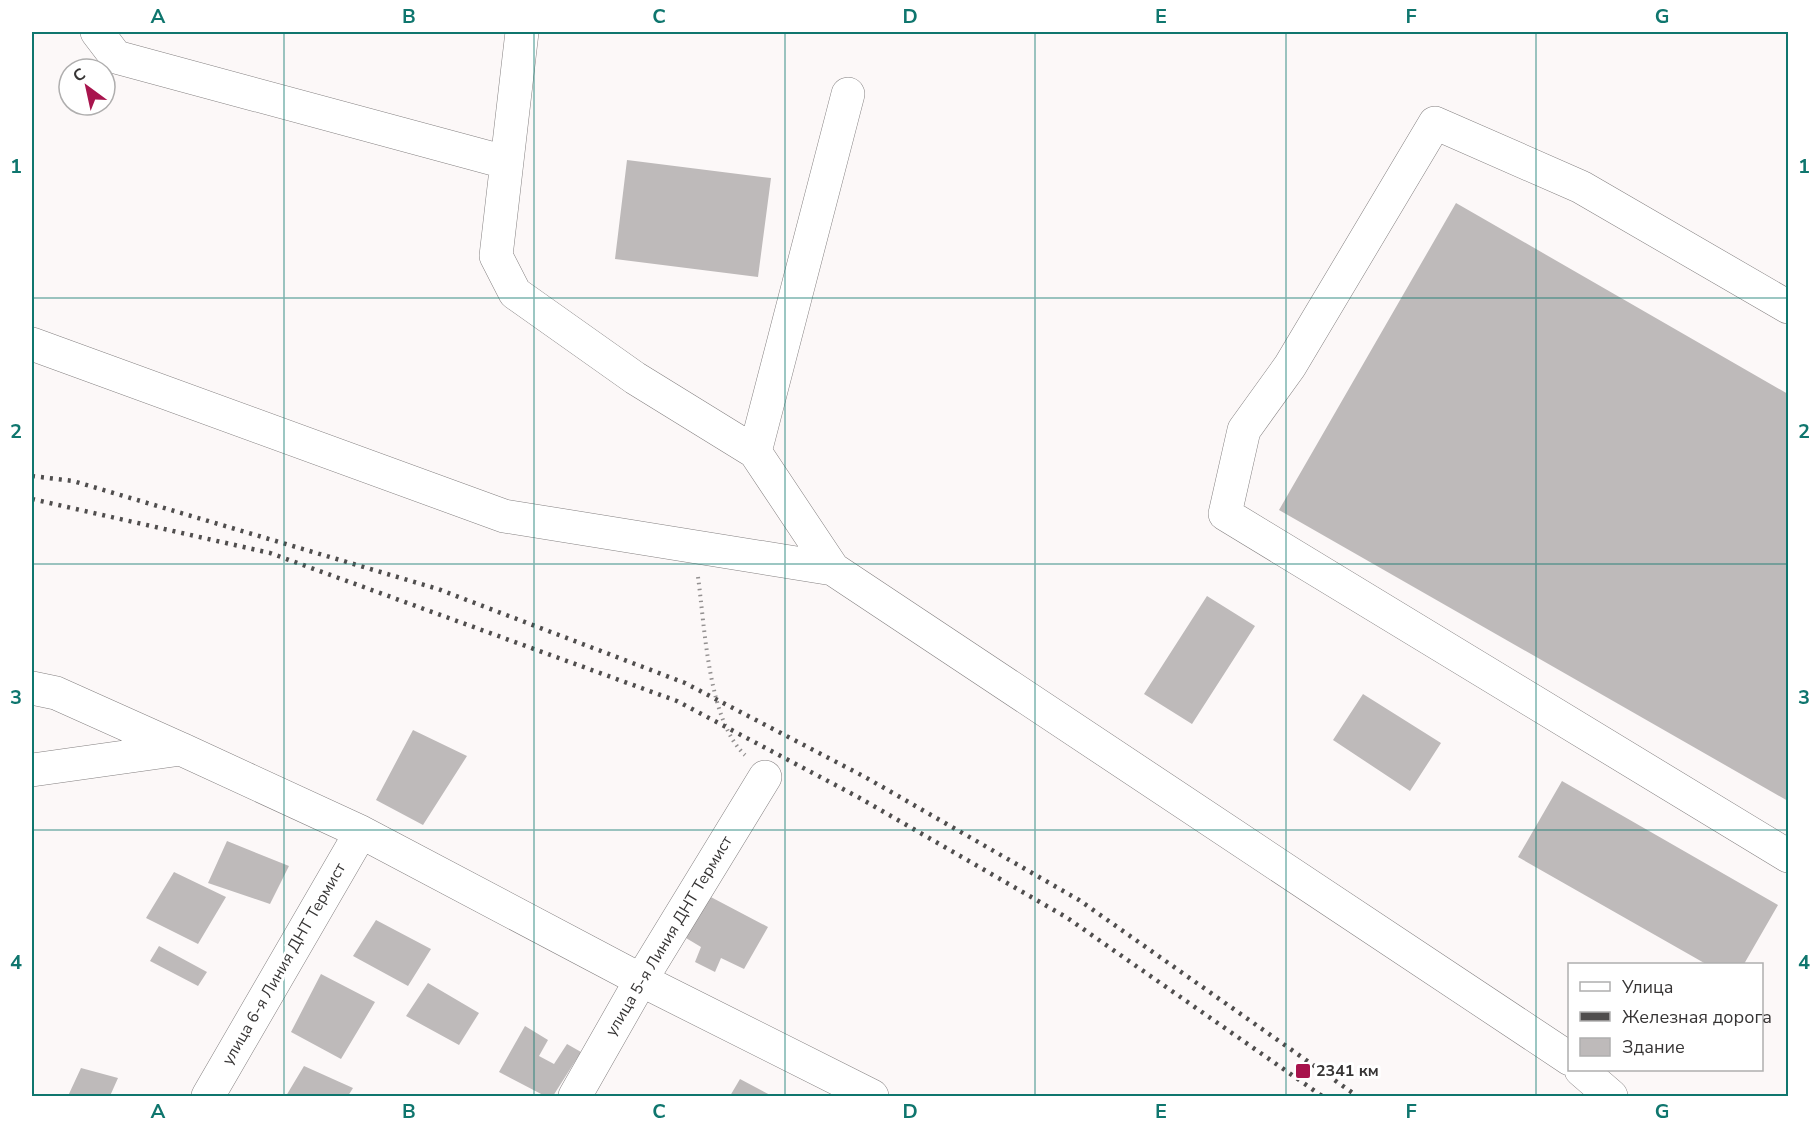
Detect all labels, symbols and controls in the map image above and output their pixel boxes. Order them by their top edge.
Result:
text: A [151,3,166,30]
text: B [402,3,416,30]
text: C [652,3,666,30]
text: D [902,3,918,30]
text: E [1155,3,1167,30]
text: F [1405,3,1417,30]
text: G [1655,3,1669,30]
north arrow [57,57,117,117]
text: С [69,63,90,87]
text: 1 [10,153,22,180]
text: 1 [1798,153,1810,180]
text: 2 [10,418,22,445]
text: 2 [1798,418,1810,445]
text: 3 [10,684,22,711]
text: 3 [1798,684,1810,711]
street label: улица 5-я Линия ДНТ Термист [600,831,738,1040]
street label: улица 6-я Линия ДНТ Термист [217,858,351,1069]
text: 4 [10,949,22,976]
text: 4 [1798,949,1810,976]
legend [1568,963,1763,1071]
text: Улица [1621,975,1673,999]
text: Железная дорога [1622,1005,1772,1029]
text: Здание [1622,1035,1685,1059]
place label: 2341 км [1316,1060,1379,1082]
marker: 2341 км [1294,1062,1312,1080]
text: A [151,1098,166,1125]
text: B [402,1098,416,1125]
text: C [652,1098,666,1125]
text: D [902,1098,918,1125]
text: E [1155,1098,1167,1125]
text: F [1405,1098,1417,1125]
text: G [1655,1098,1669,1125]

